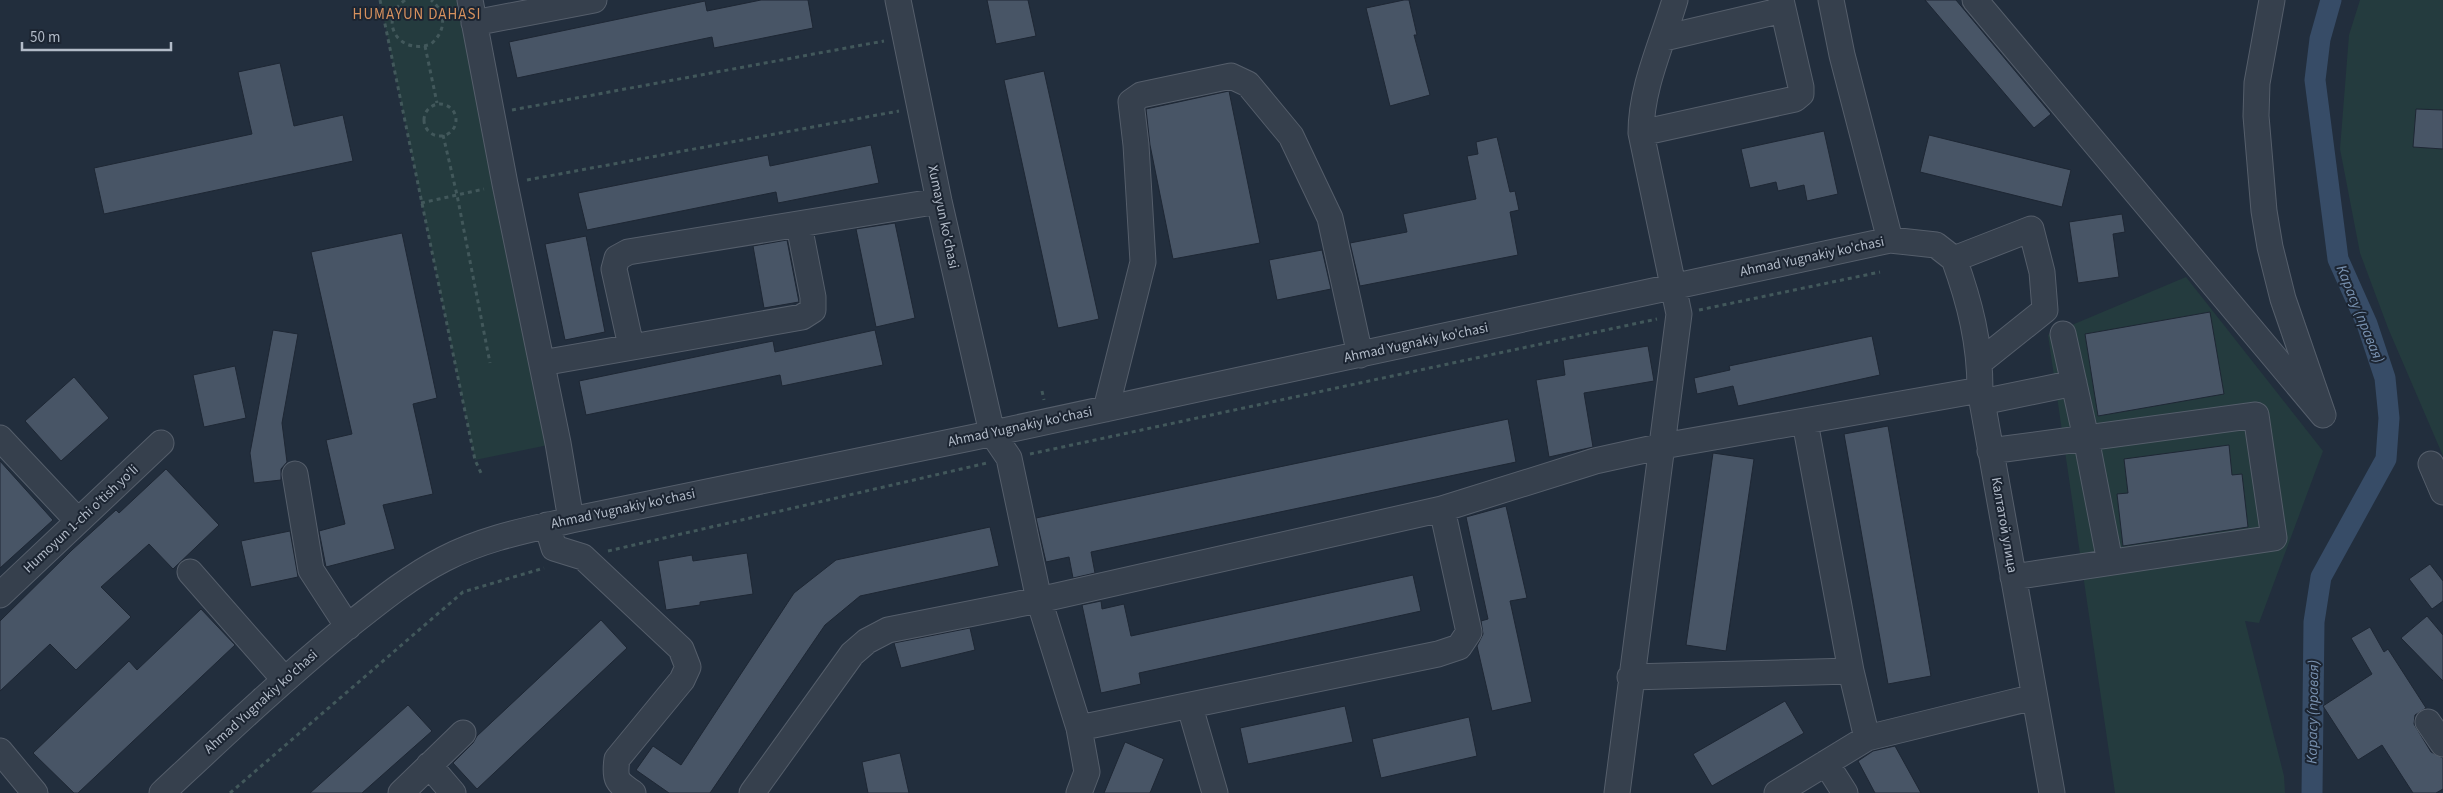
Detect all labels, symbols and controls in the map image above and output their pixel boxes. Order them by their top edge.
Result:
district label: HUMAYUN DAHASI [353,4,481,25]
scale bar [22,20,171,52]
text: 50 m [30,27,60,48]
street label: Xumayun ko'chasi [922,163,964,271]
street label: Ahmad Yugnakiy ko'chasi [1738,232,1886,282]
water label: Карасу (правая) [2331,262,2389,366]
street label: Ahmad Yugnakiy ko'chasi [1342,318,1490,368]
street label: Ahmad Yugnakiy ko'chasi [946,402,1094,452]
street label: Humoyun 1-chi o'tish yo'li [19,460,143,578]
street label: Калтатой улица [1986,476,2022,574]
street label: Ahmad Yugnakiy ko'chasi [549,484,697,534]
street label: Ahmad Yugnakiy ko'chasi [200,645,322,759]
water label: Карасу (правая) [2302,660,2324,764]

